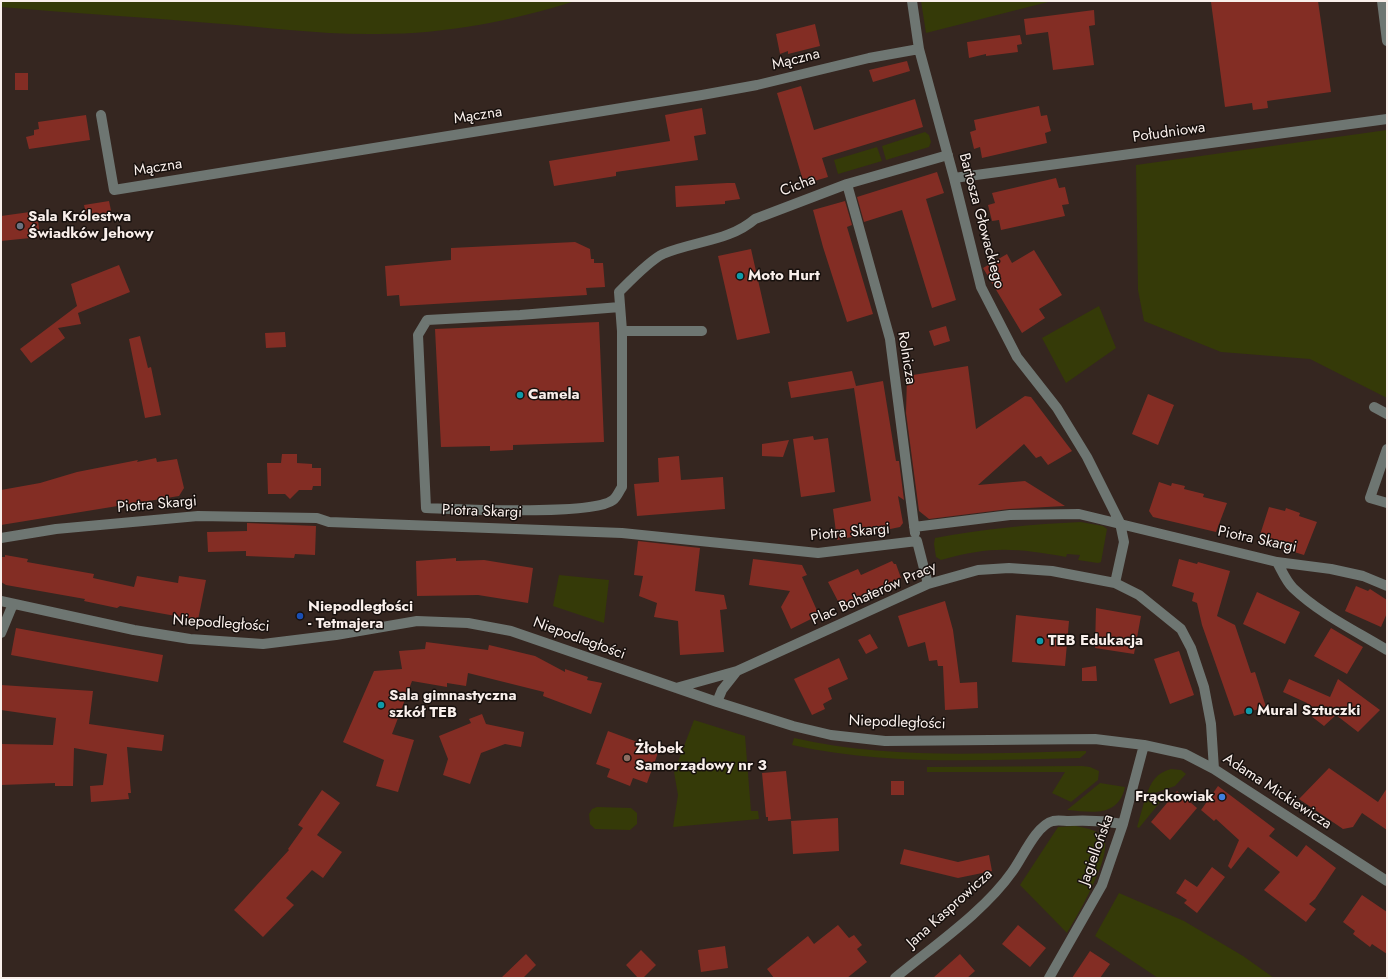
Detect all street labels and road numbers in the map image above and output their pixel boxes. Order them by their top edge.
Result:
street label: Mączna [770,45,822,75]
street label: Mączna [453,103,503,129]
street label: Południowa [1132,119,1206,147]
street label: Bartosza Głowackiego [954,151,1008,291]
street label: Mączna [133,155,183,181]
street label: Cicha [778,171,818,201]
street label: Rolnicza [893,330,919,386]
street label: Piotra Skargi [116,493,198,517]
street label: Piotra Skargi [442,502,522,522]
street label: Piotra Skargi [809,521,891,545]
street label: Piotra Skargi [1216,523,1298,557]
street label: Plac Bohaterów Pracy [809,558,939,630]
street label: Niepodległości [172,612,270,636]
street label: Niepodległości [530,614,628,664]
street label: Niepodległości [848,712,946,734]
street label: Adama Mickiewicza [1219,750,1335,834]
street label: Jagiellońska [1076,812,1118,888]
street label: Jana Kasprowicza [903,866,997,952]

